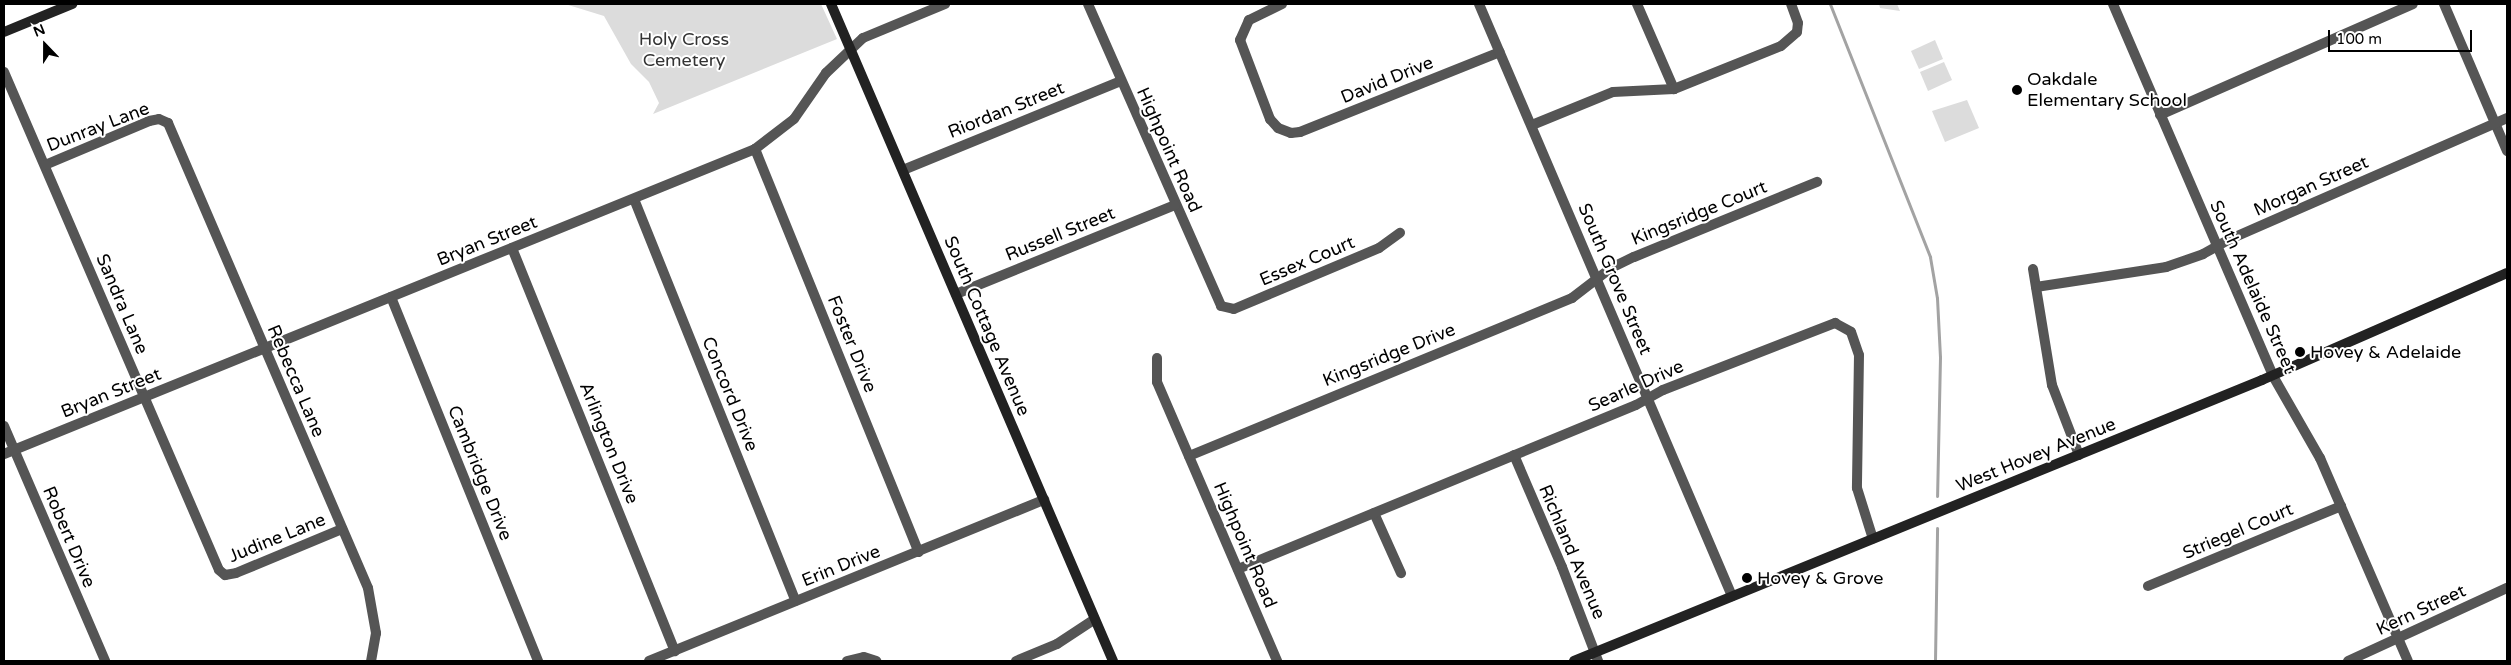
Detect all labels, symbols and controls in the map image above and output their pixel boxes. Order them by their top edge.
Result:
north arrow [20,20,70,70]
scale bar [2331,20,2475,52]
text: N [31,21,48,41]
park label: Holy Cross Cemetery [639,29,729,72]
text: 100 m [2336,30,2382,48]
street label: David Drive [1338,52,1436,108]
place label: Oakdale Elementary School [2027,69,2187,112]
street label: Riordan Street [945,77,1067,143]
street label: Highpoint Road [1132,84,1206,216]
marker: Oakdale Elementary School [2011,84,2023,96]
street label: Dunray Lane [44,98,152,156]
street label: Morgan Street [2250,151,2372,221]
street label: Kingsridge Court [1628,176,1770,250]
street label: South Adelaide Street [2205,197,2301,377]
street label: South Grove Street [1573,200,1657,358]
street label: Russell Street [1002,202,1118,266]
street label: Bryan Street [434,211,540,271]
street label: Essex Court [1256,231,1358,291]
street label: South Cottage Avenue [939,233,1035,419]
street label: Sandra Lane [91,251,153,357]
street label: Foster Drive [823,292,881,396]
street label: Kingsridge Drive [1320,319,1458,391]
street label: Rebecca Lane [263,322,329,440]
street label: Concord Drive [697,334,763,454]
place label: Hovey & Adelaide [2310,341,2461,363]
marker: Hovey & Adelaide [2294,346,2306,358]
street label: Searle Drive [1585,355,1687,417]
street label: Bryan Street [58,363,164,423]
street label: Arlington Drive [575,379,643,507]
street label: Cambridge Drive [443,402,517,544]
street label: West Hovey Avenue [1953,413,2119,497]
street label: Highpoint Road [1209,479,1281,611]
street label: Richland Avenue [1534,482,1610,622]
street label: Robert Drive [38,483,100,591]
street label: Striegel Court [2180,498,2296,564]
street label: Judine Lane [225,509,329,567]
street label: Erin Drive [799,540,883,592]
place label: Hovey & Grove [1757,567,1884,589]
marker: Hovey & Grove [1741,572,1753,584]
street label: Kern Street [2373,580,2469,640]

